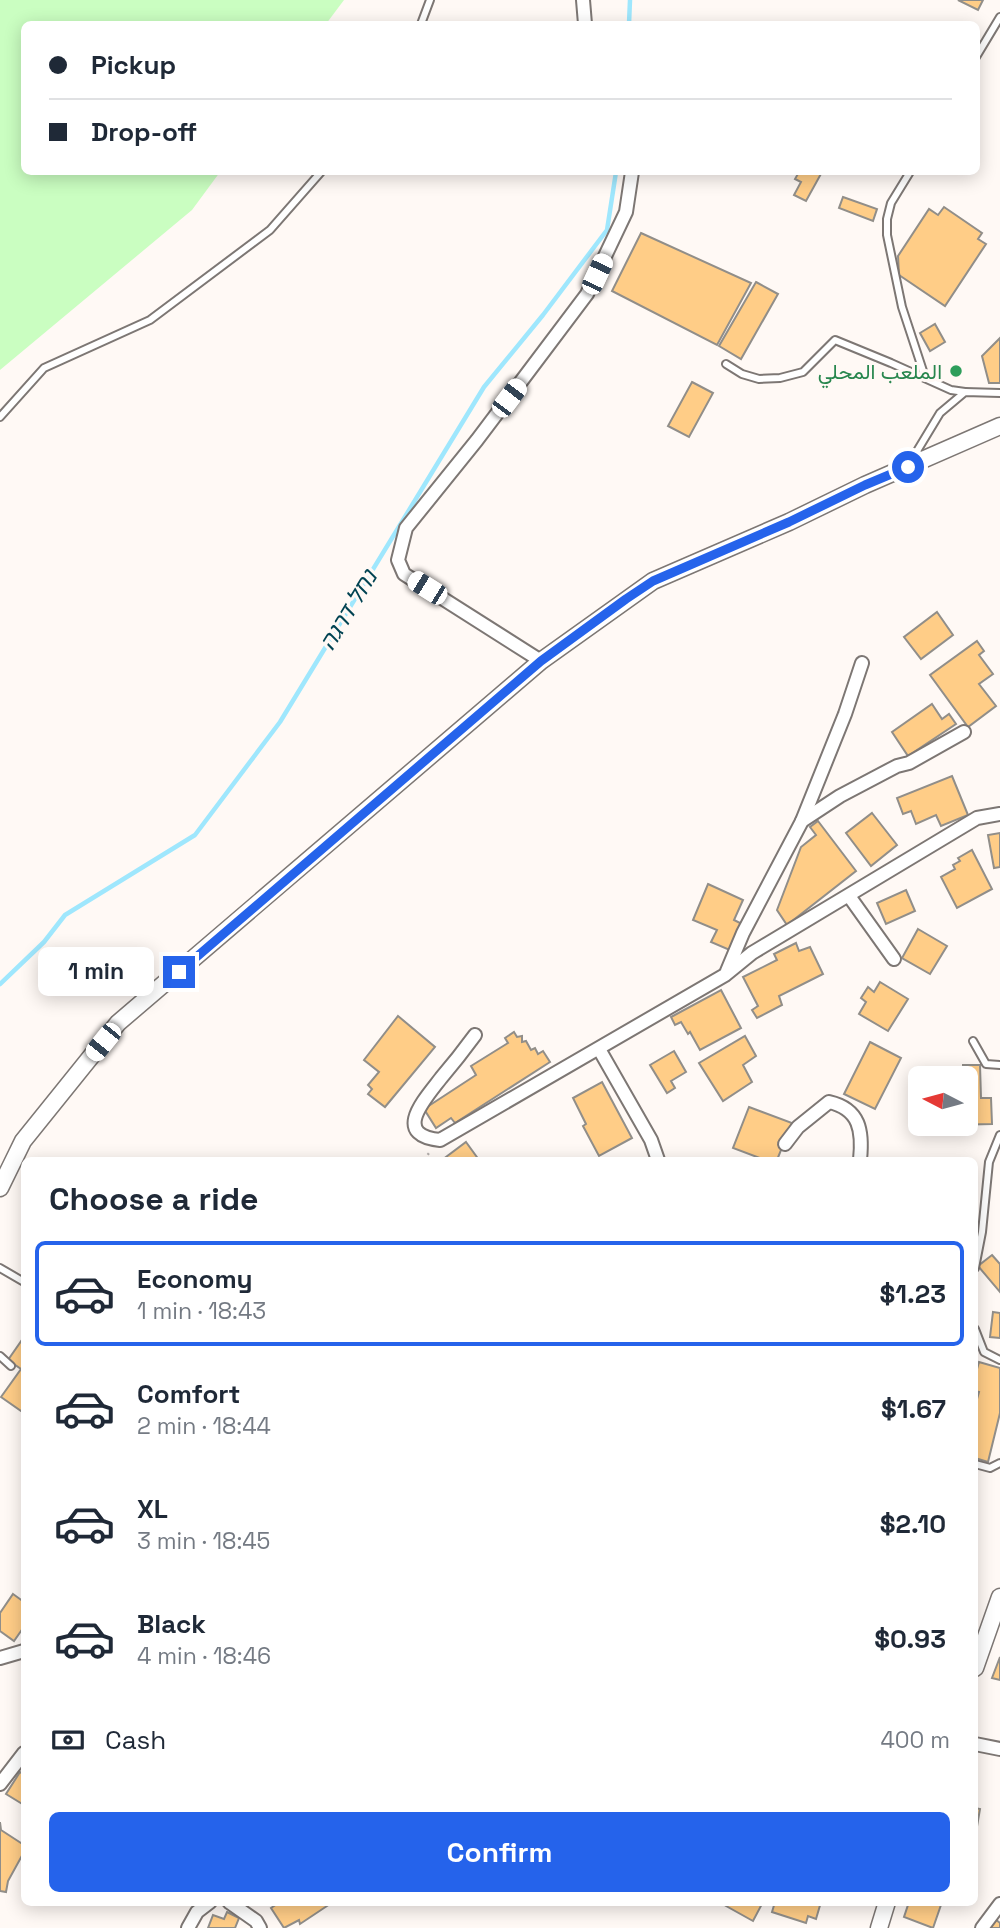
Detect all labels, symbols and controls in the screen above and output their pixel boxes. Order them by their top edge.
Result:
text: Pickup [91,48,176,82]
text: Drop-off [91,115,197,149]
car [579,251,616,297]
place label: الملعب المحلي [818,358,942,389]
marker: الملعب المحلي [948,363,964,379]
car [488,375,531,421]
route start [892,451,924,483]
water label: נחל דרגה [312,562,385,656]
car [404,568,451,608]
callout: 1 min [39,948,154,996]
text: 1 min [68,956,124,986]
route end [163,956,195,988]
car [82,1019,125,1065]
north arrow [908,1066,978,1136]
map controls [908,1066,978,1136]
text: Choose a ride [49,1179,259,1219]
icon: car [53,1262,116,1325]
text: Economy [137,1262,253,1296]
text: $1.23 [879,1277,946,1311]
text: 1 min · 18:43 [137,1296,266,1326]
icon: car [53,1377,116,1440]
text: Comfort [137,1377,240,1411]
text: $1.67 [881,1392,946,1426]
text: 2 min · 18:44 [137,1411,271,1441]
icon: car [53,1492,116,1555]
text: XL [137,1492,168,1526]
text: $2.10 [880,1507,946,1541]
text: 3 min · 18:45 [137,1526,270,1556]
icon: car [53,1607,116,1670]
text: Black [137,1607,206,1641]
text: $0.93 [874,1622,946,1656]
text: 4 min · 18:46 [137,1641,271,1671]
icon: cash [49,1721,87,1759]
text: Cash [105,1723,166,1757]
text: 400 m [880,1725,950,1755]
button: Confirm [49,1812,950,1892]

